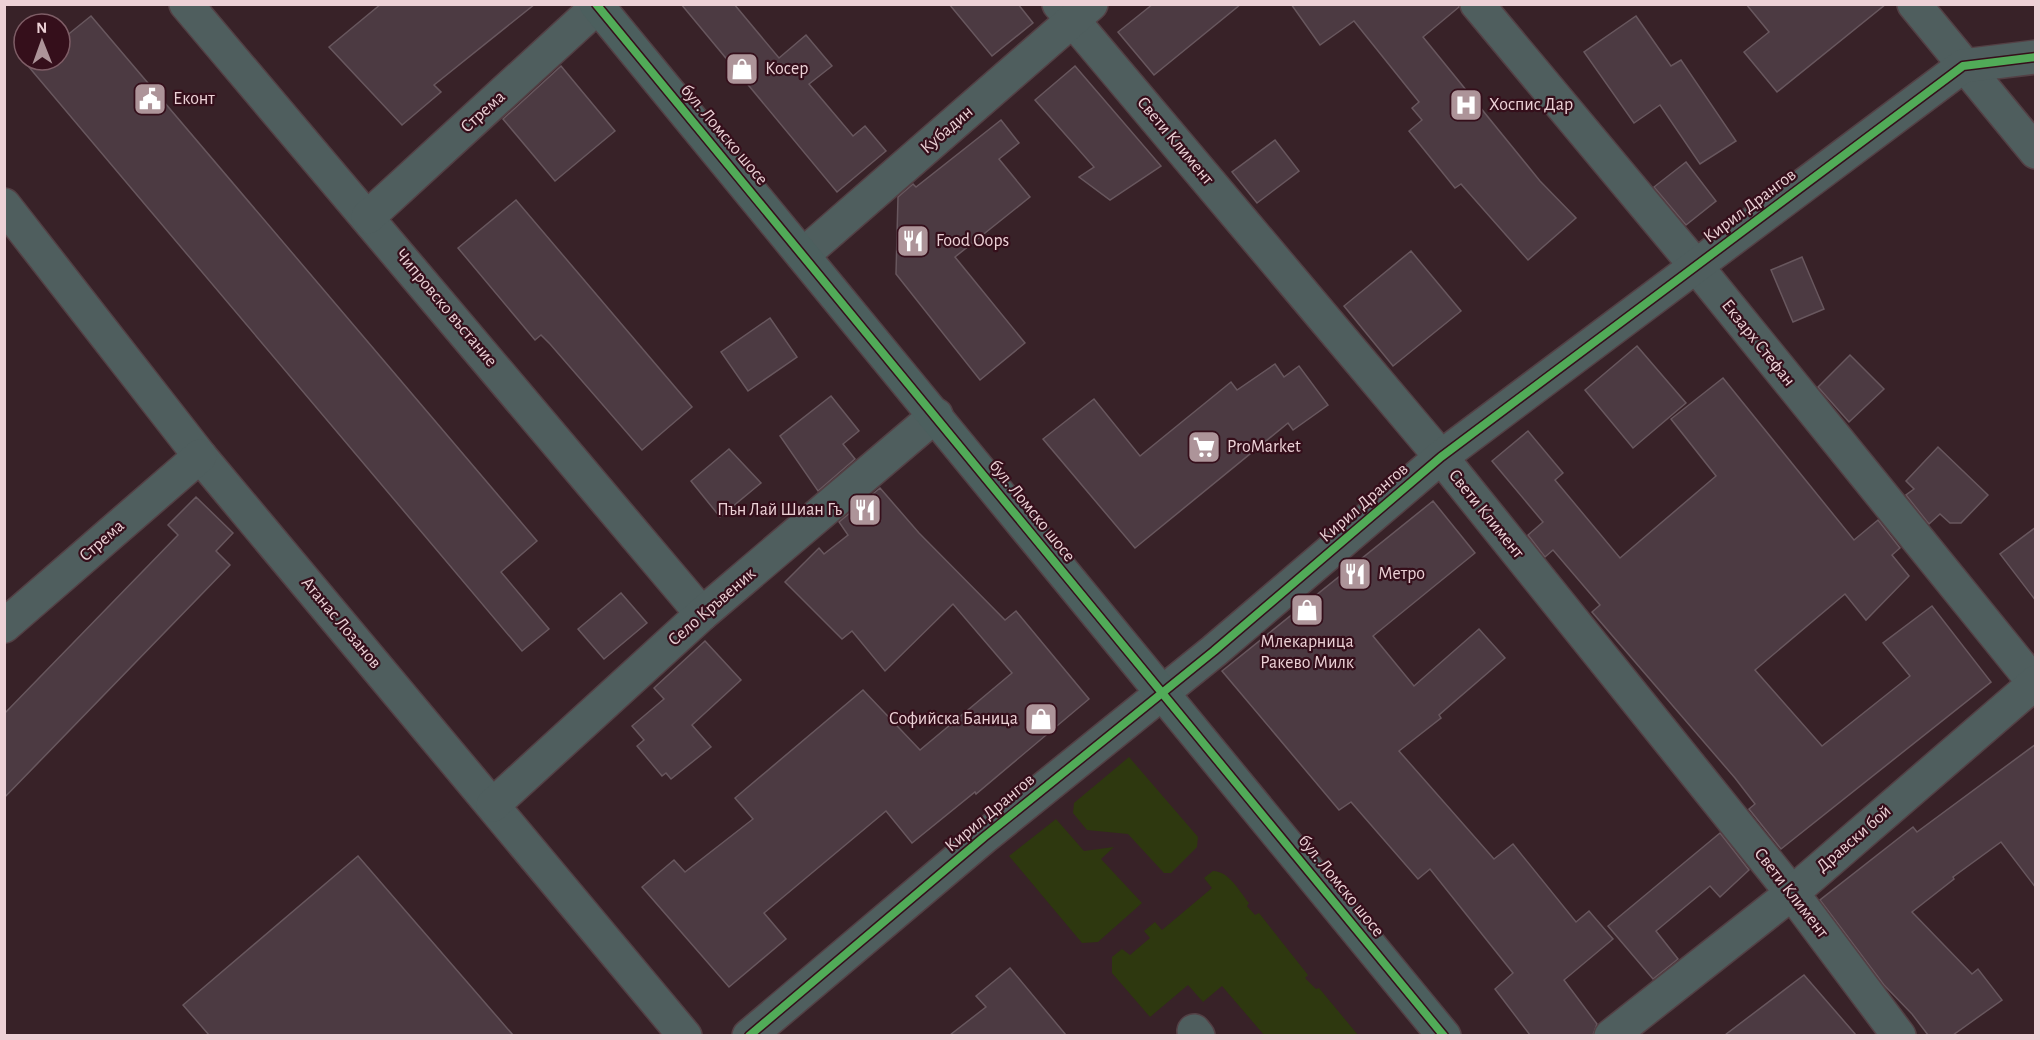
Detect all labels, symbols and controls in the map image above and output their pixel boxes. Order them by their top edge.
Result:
north arrow [12,12,72,72]
text: N [36,20,47,36]
shop icon: Косер [724,51,760,87]
place label: Косер [765,60,808,78]
public building icon: Еконт [132,81,168,117]
street label: бул. Ломско шосе [677,81,772,189]
hospital icon: Хоспис Дар [1448,87,1484,123]
street label: Стрема [457,88,509,136]
place label: Еконт [173,90,215,108]
street label: Свети Климент [1133,94,1217,189]
place label: Хоспис Дар [1489,96,1573,114]
street label: Кубадин [917,102,977,157]
street label: Кирил Дрангов [1700,165,1800,247]
restaurant icon: Food Oops [895,223,931,259]
place label: Food Oops [936,232,1009,250]
street label: Чипровско въстание [392,246,500,370]
street label: Екзарх Стефан [1718,296,1798,390]
supermarket icon: ProMarket [1186,429,1222,465]
place label: ProMarket [1227,438,1301,456]
street label: бул. Ломско шосе [986,456,1079,565]
street label: Кирил Дрангов [1316,460,1412,546]
street label: Свети Климент [1445,466,1527,562]
restaurant icon: Пън Лай Шиан Гъ [847,492,883,528]
place label: Пън Лай Шиан Гъ [717,501,843,519]
street label: Стрема [76,517,128,565]
restaurant icon: Метро [1337,556,1373,592]
street label: Село Кръвеник [665,564,760,650]
place label: Метро [1378,565,1425,583]
street label: Атанас Лозанов [298,574,384,672]
shop icon: Млекарница Ракево Милк [1289,592,1325,628]
place label: Млекарница Ракево Милк [1260,633,1355,672]
shop icon: Софийска Баница [1023,701,1059,737]
place label: Софийска Баница [889,710,1018,728]
street label: Кирил Дрангов [942,771,1038,855]
street label: Дравски бой [1813,801,1895,876]
street label: бул. Ломско шосе [1295,831,1388,940]
street label: Свети Климент [1750,845,1832,942]

